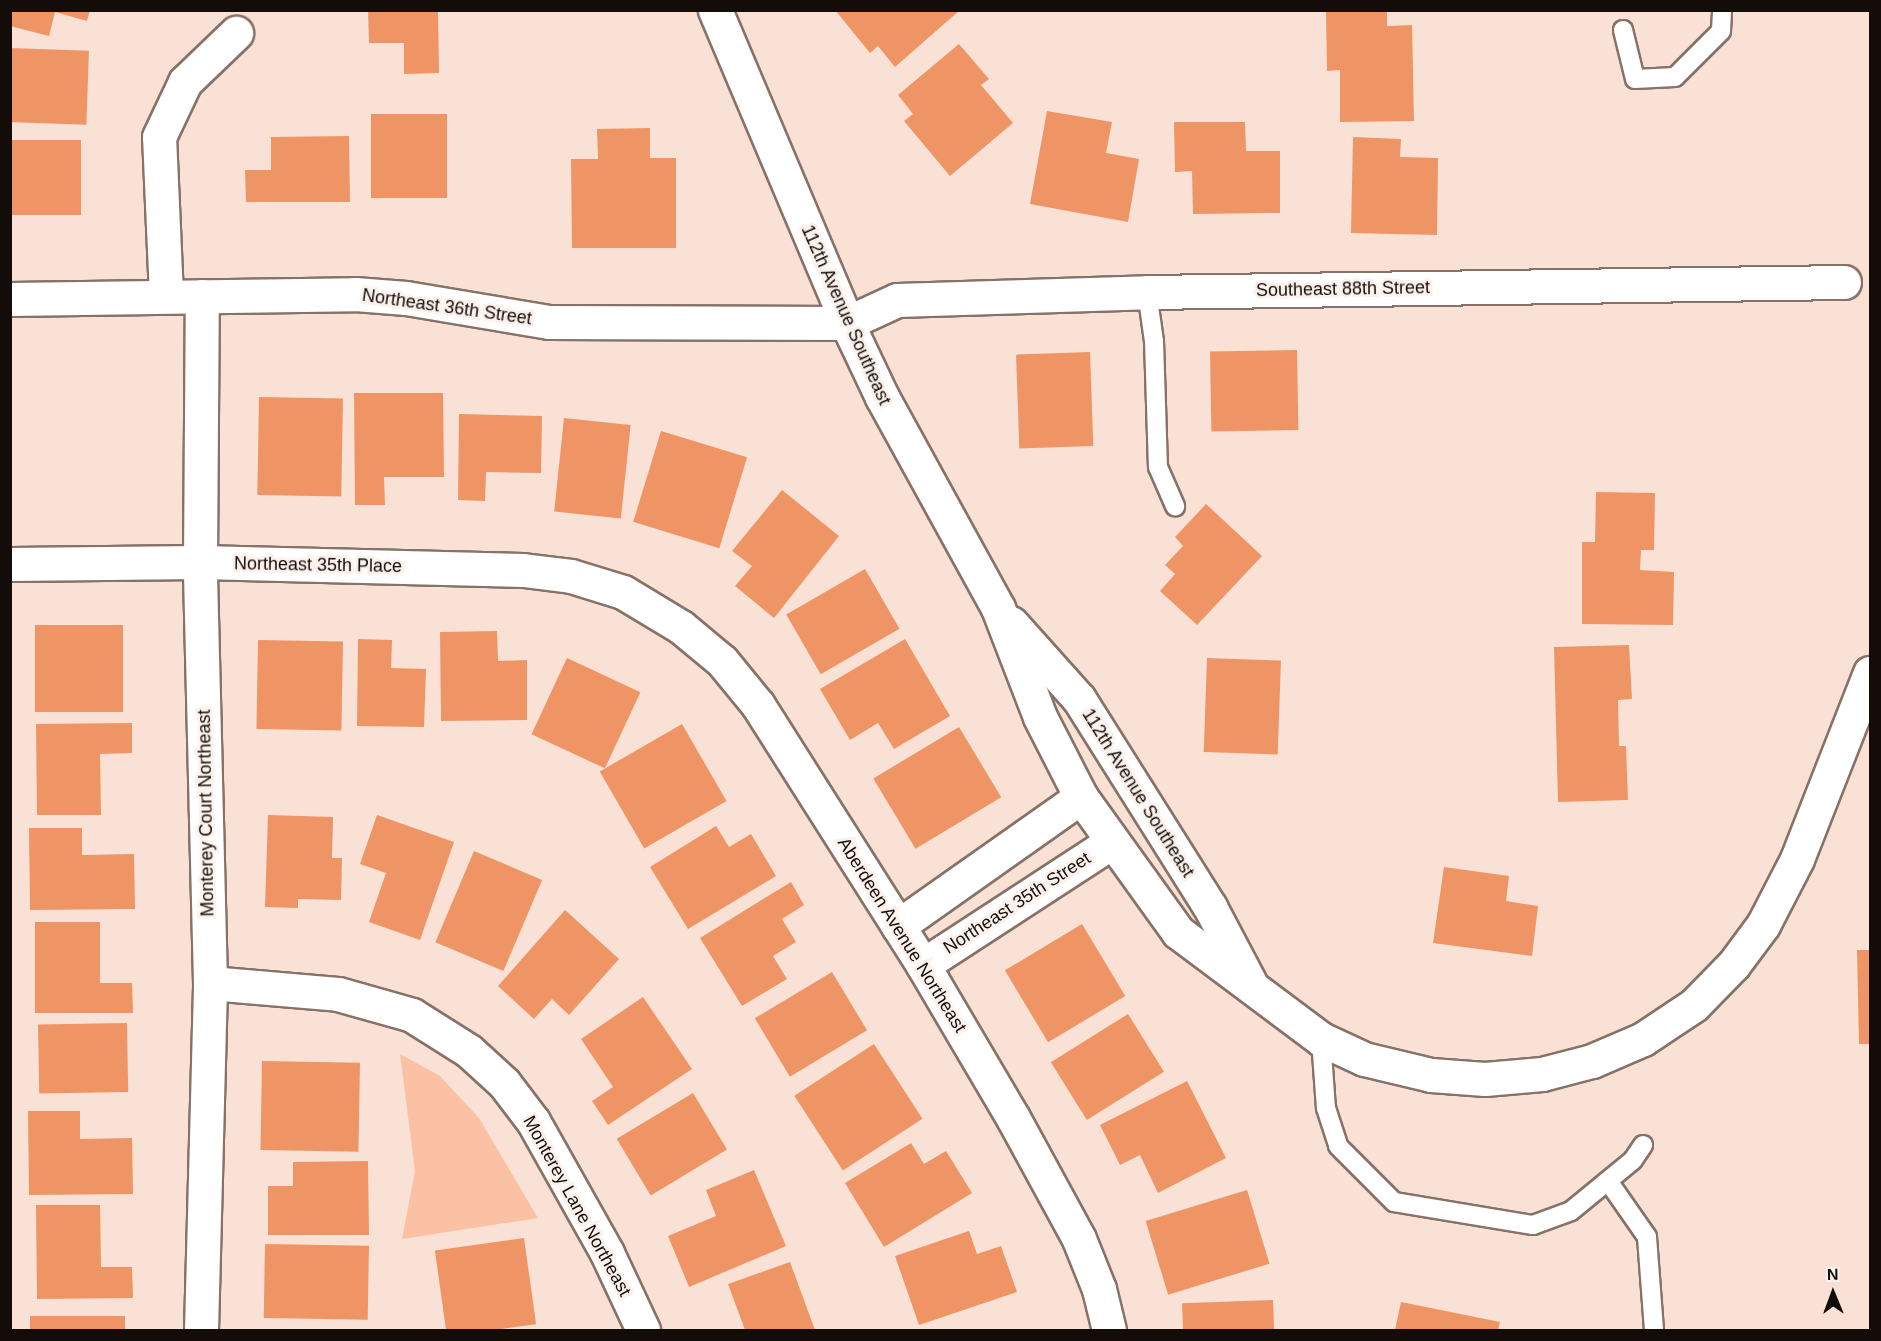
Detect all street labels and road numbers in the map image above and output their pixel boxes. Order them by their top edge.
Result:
street label: 112th Avenue Southeast [796,221,896,409]
street label: Southeast 88th Street [1256,277,1430,301]
street label: Northeast 36th Street [361,284,533,330]
street label: Northeast 35th Place [234,553,402,577]
street label: 112th Avenue Southeast [1077,704,1199,882]
street label: Monterey Court Northeast [193,709,219,917]
street label: Aberdeen Avenue Northeast [833,833,971,1037]
street label: Northeast 35th Street [939,847,1095,959]
street label: Monterey Lane Northeast [518,1112,636,1300]

